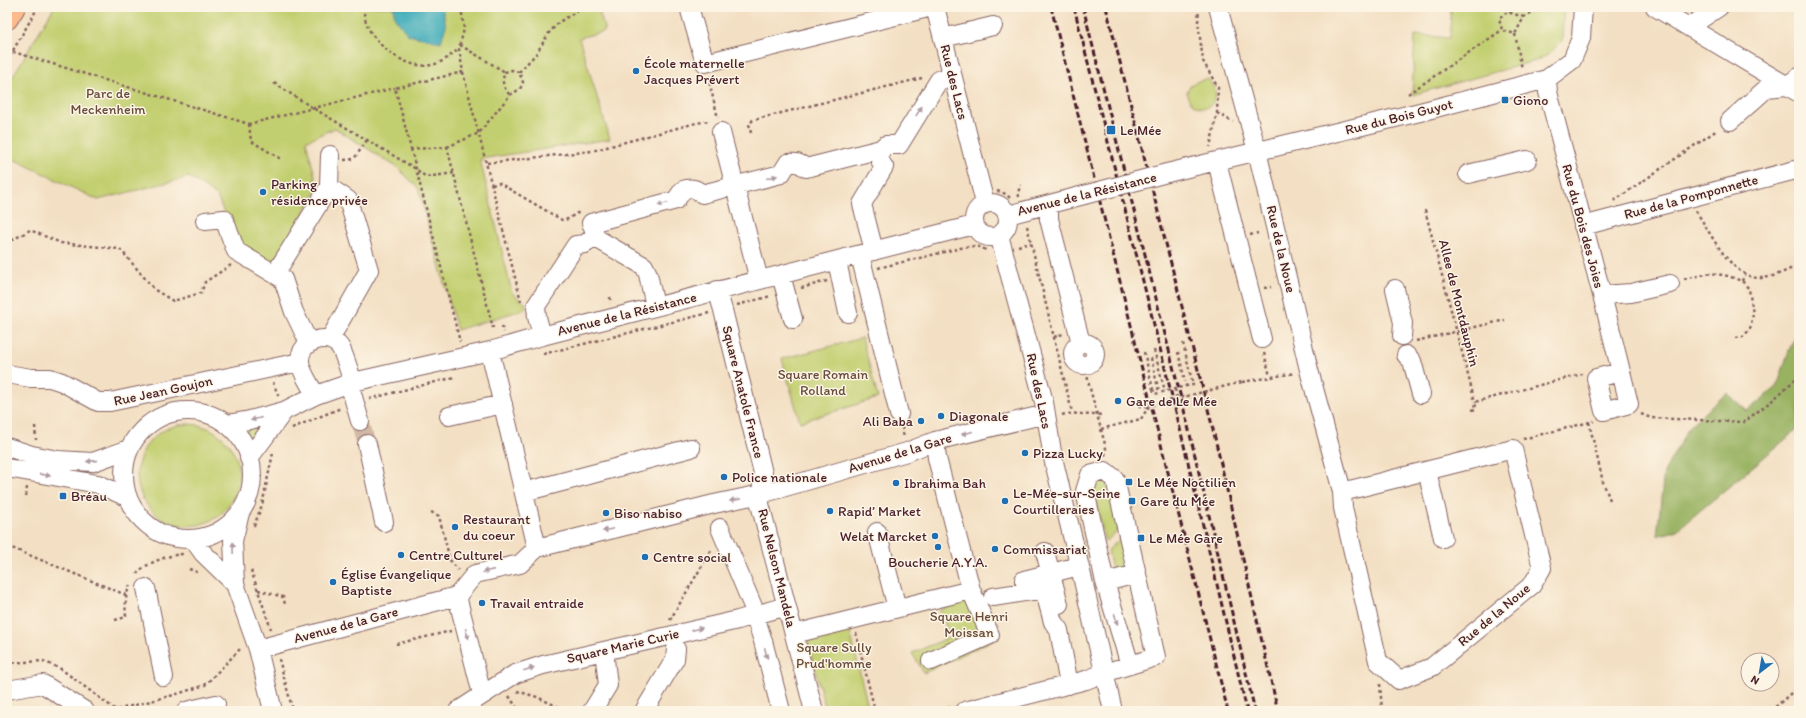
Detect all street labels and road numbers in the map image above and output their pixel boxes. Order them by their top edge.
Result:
street label: Rue des Lacs [936,43,972,121]
street label: Rue du Bois Guyot [1343,95,1455,139]
street label: Rue du Bois des Joies [1558,162,1608,290]
street label: Avenue de la Résistance [1016,168,1159,220]
street label: Rue de la Pomponnette [1622,171,1760,223]
street label: Rue de la Noue [1263,204,1299,295]
street label: Allee de Montdauphin [1435,238,1483,368]
street label: Avenue de la Résistance [556,288,699,340]
street label: Square Anatole France [718,324,768,460]
street label: Rue des Lacs [1023,352,1055,430]
street label: Rue Jean Goujon [112,372,214,410]
street label: Avenue de la Gare [846,429,954,477]
street label: Rue Nelson Mandela [754,507,800,630]
street label: Rue de la Noue [1454,580,1534,650]
street label: Avenue de la Gare [292,603,400,647]
street label: Square Marie Curie [565,625,681,667]

